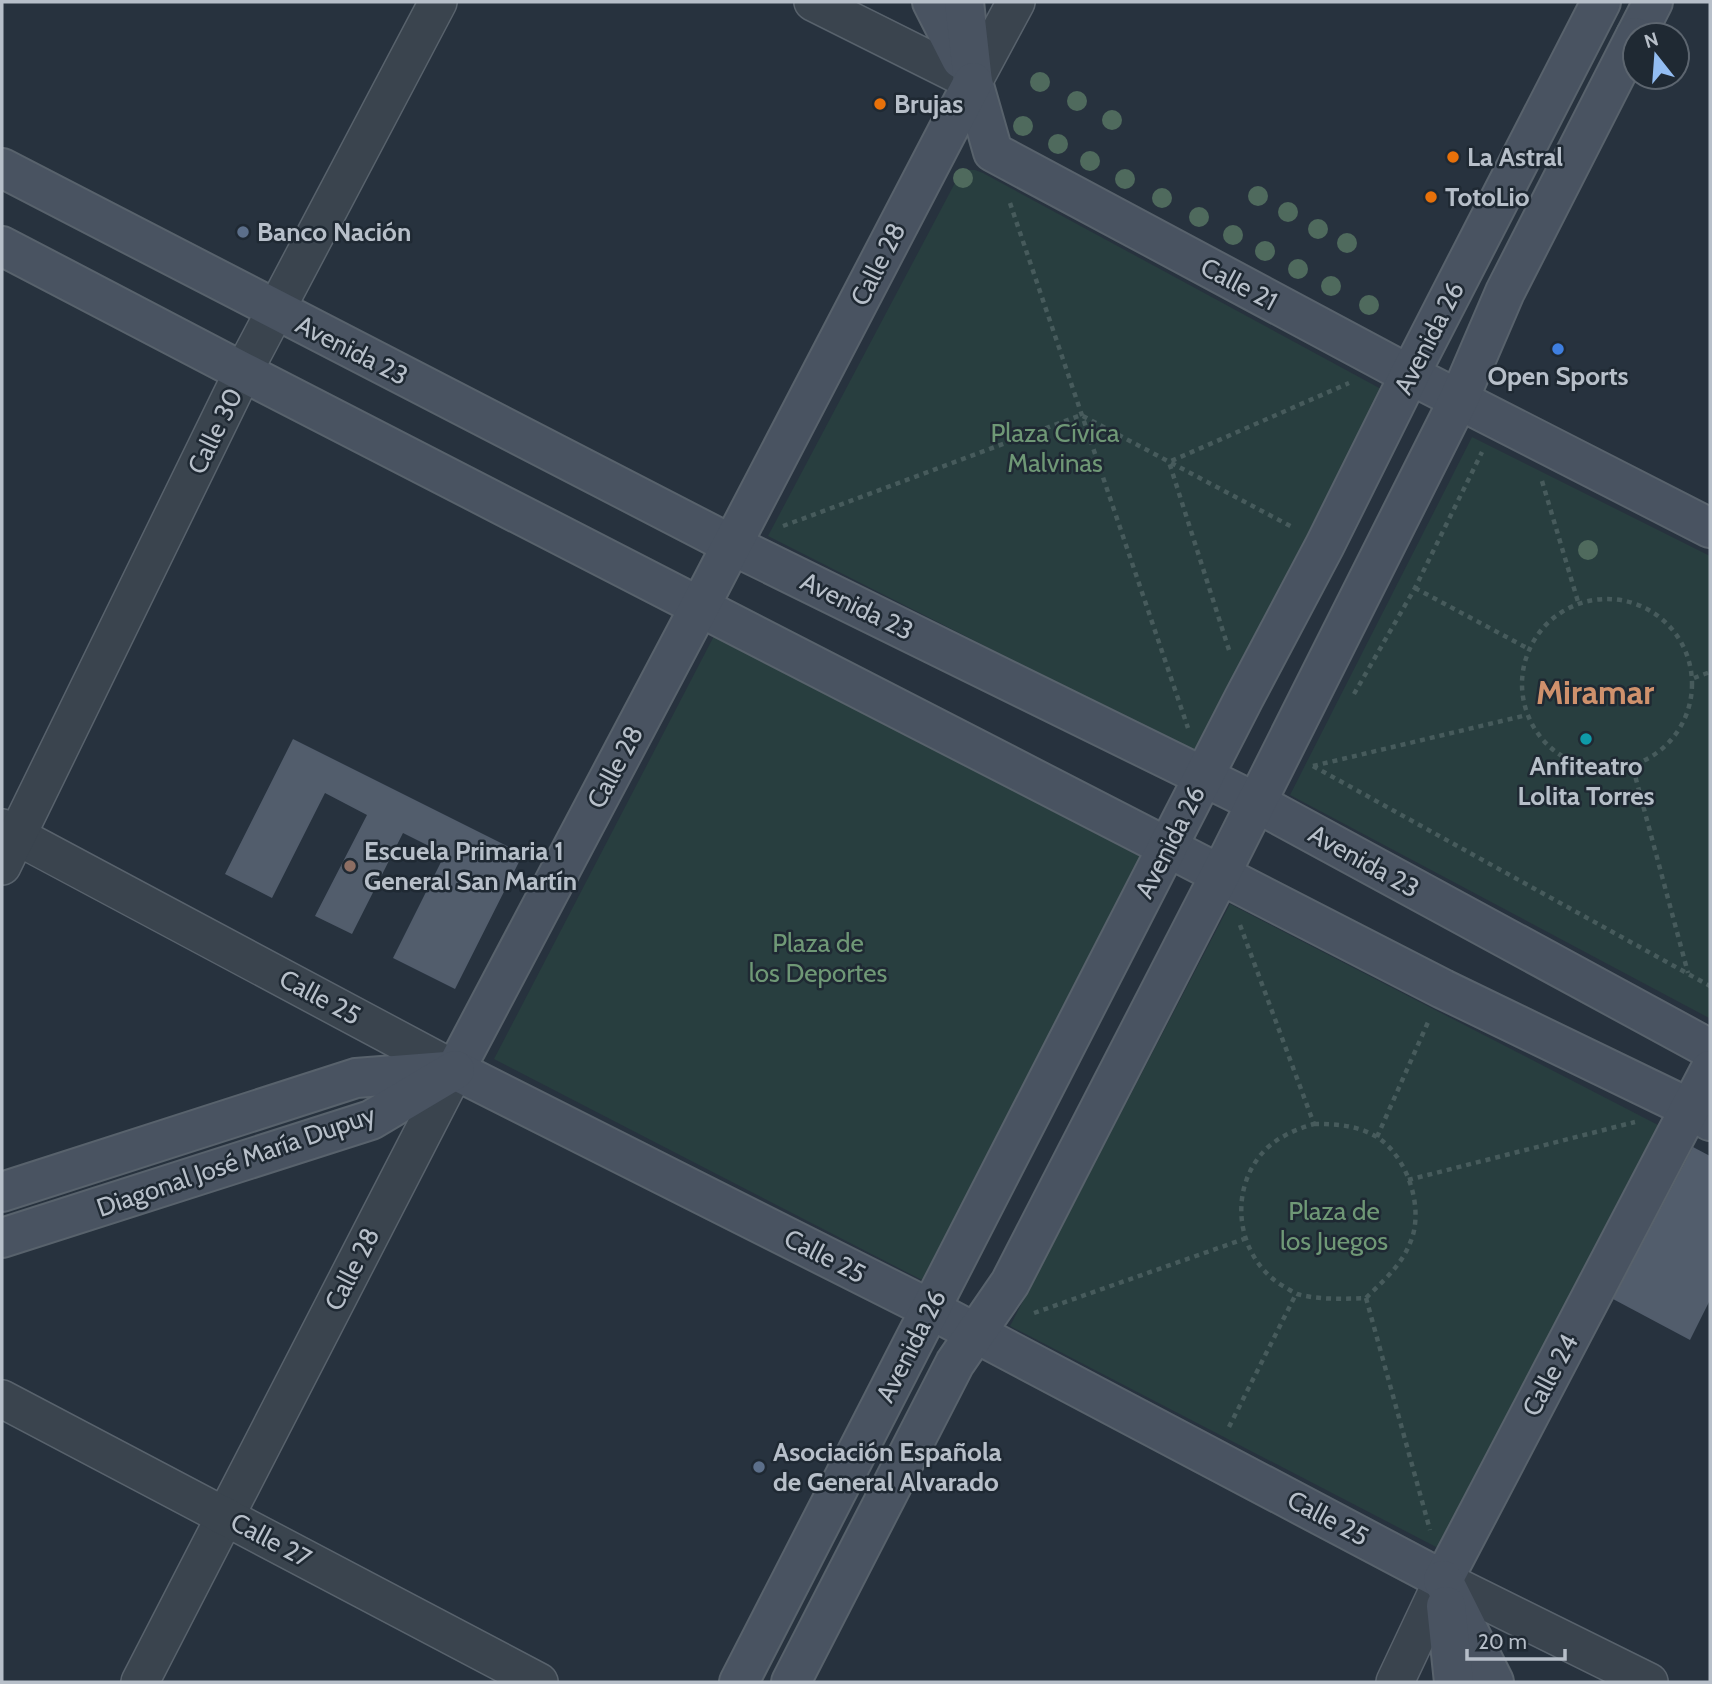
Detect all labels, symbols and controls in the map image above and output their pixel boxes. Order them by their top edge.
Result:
north arrow [1621,21,1691,91]
text: N [1641,27,1661,53]
place label: Brujas [894,88,963,120]
marker: Brujas [872,96,888,112]
place label: La Astral [1467,141,1563,173]
marker: La Astral [1445,149,1461,165]
place label: TotoLio [1445,181,1530,213]
marker: TotoLio [1423,189,1439,205]
place label: Banco Nación [257,216,411,248]
street label: Calle 28 [843,217,913,311]
marker: Banco Nación [235,224,251,240]
street label: Calle 21 [1195,251,1283,317]
street label: Avenida 26 [1387,276,1471,400]
street label: Avenida 23 [291,308,413,392]
marker: Open Sports [1550,341,1566,357]
place label: Open Sports [1487,360,1629,392]
street label: Calle 30 [180,383,250,479]
park label: Plaza Cívica Malvinas [991,417,1120,479]
street label: Avenida 23 [795,565,919,647]
district label: Miramar [1536,672,1654,712]
street label: Calle 28 [580,720,650,814]
marker: Anfiteatro Lolita Torres [1578,731,1594,747]
place label: Anfiteatro Lolita Torres [1517,750,1655,812]
street label: Avenida 26 [1128,780,1212,904]
street label: Avenida 23 [1303,818,1425,904]
place label: Escuela Primaria 1 General San Martín [364,835,577,897]
marker: Escuela Primaria 1 General San Martín [342,858,358,874]
park label: Plaza de los Deportes [749,927,888,989]
street label: Calle 25 [274,962,366,1032]
street label: Diagonal José María Dupuy [92,1098,380,1224]
park label: Plaza de los Juegos [1280,1195,1388,1257]
street label: Calle 28 [317,1222,387,1316]
street label: Calle 25 [779,1222,871,1290]
street label: Avenida 26 [869,1284,953,1408]
street label: Calle 24 [1515,1328,1585,1422]
place label: Asociación Española de General Alvarado [773,1436,1002,1498]
marker: Asociación Española de General Alvarado [751,1459,767,1475]
street label: Calle 25 [1282,1483,1374,1553]
street label: Calle 27 [225,1506,317,1574]
scale bar [1467,1618,1565,1662]
text: 20 m [1478,1629,1527,1654]

